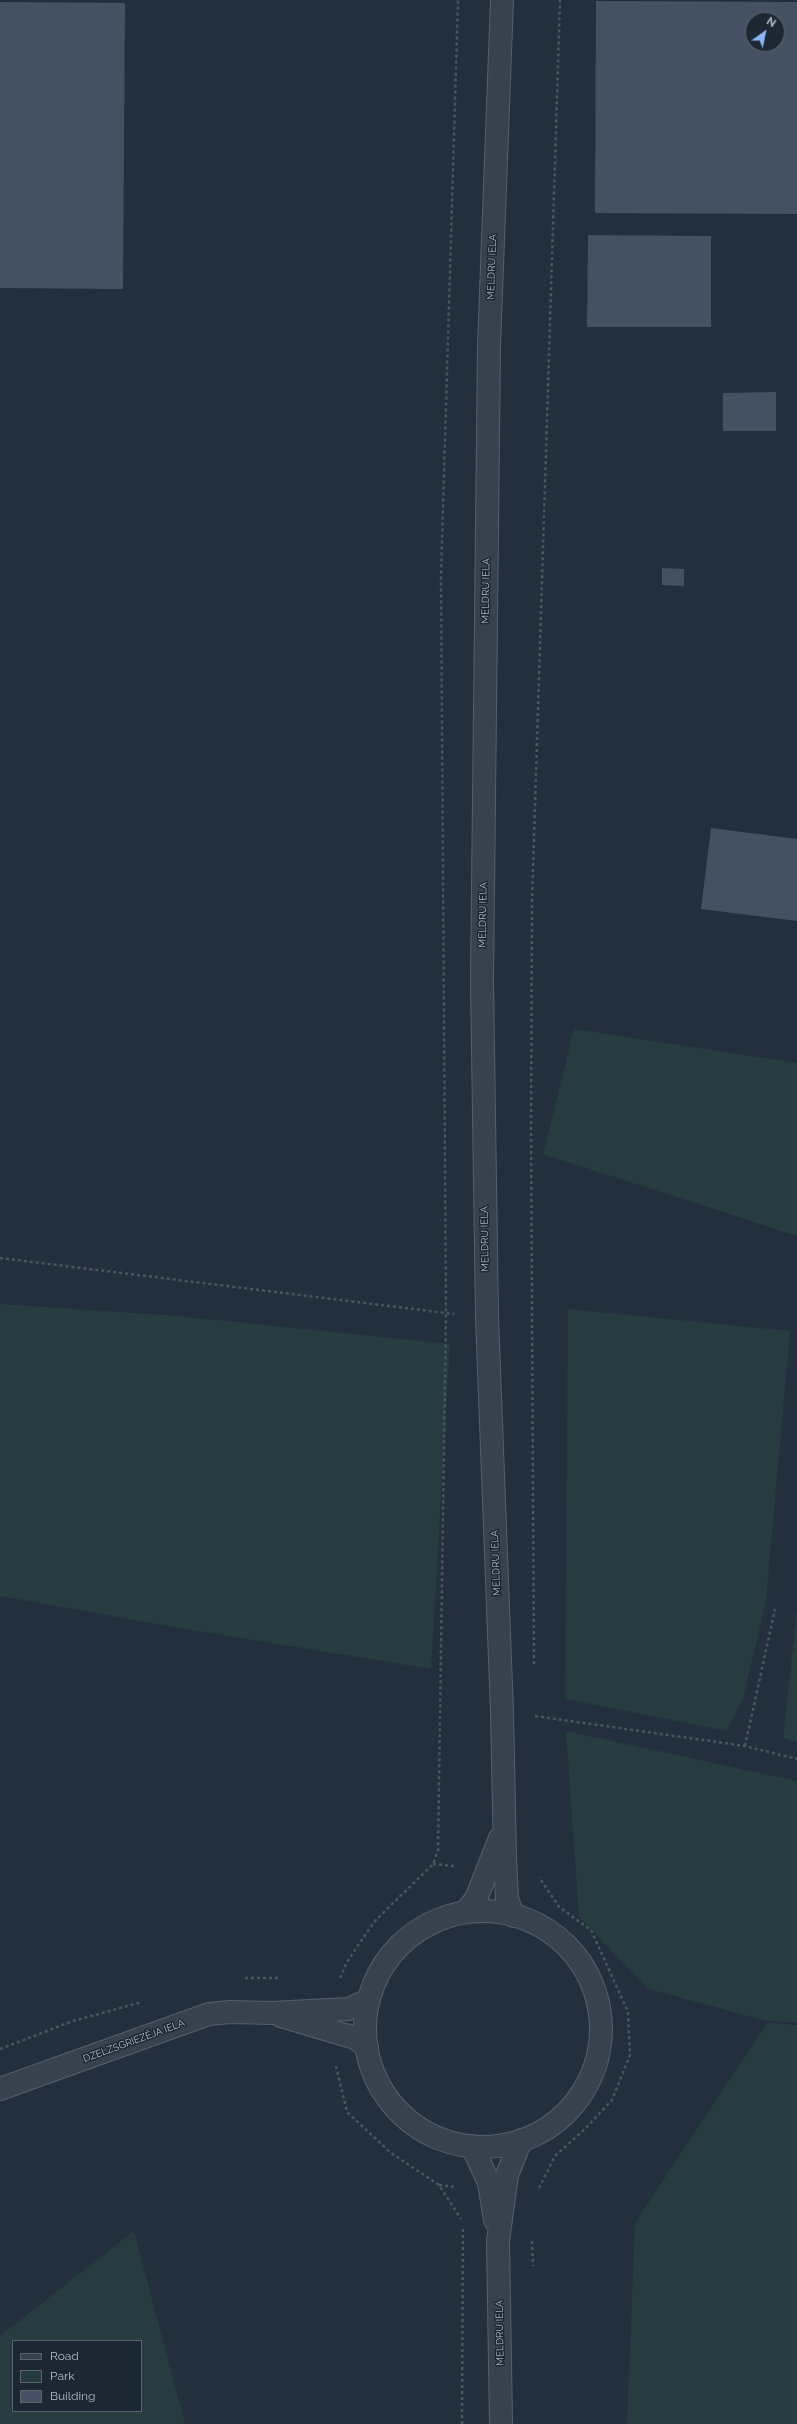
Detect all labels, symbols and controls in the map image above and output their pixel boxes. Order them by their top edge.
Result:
north arrow [745,12,785,52]
text: N [764,15,778,30]
street label: MELDRU IELA [485,234,499,300]
street label: MELDRU IELA [479,558,493,624]
street label: MELDRU IELA [476,882,490,948]
street label: MELDRU IELA [478,1206,492,1272]
street label: MELDRU IELA [489,1530,503,1596]
street label: DZELZSGRIEZĒJA IELA [82,2017,186,2065]
street label: MELDRU IELA [493,2300,507,2366]
legend [12,2340,142,2412]
text: Road [50,2349,79,2363]
text: Park [50,2369,75,2383]
text: Building [50,2389,96,2403]

